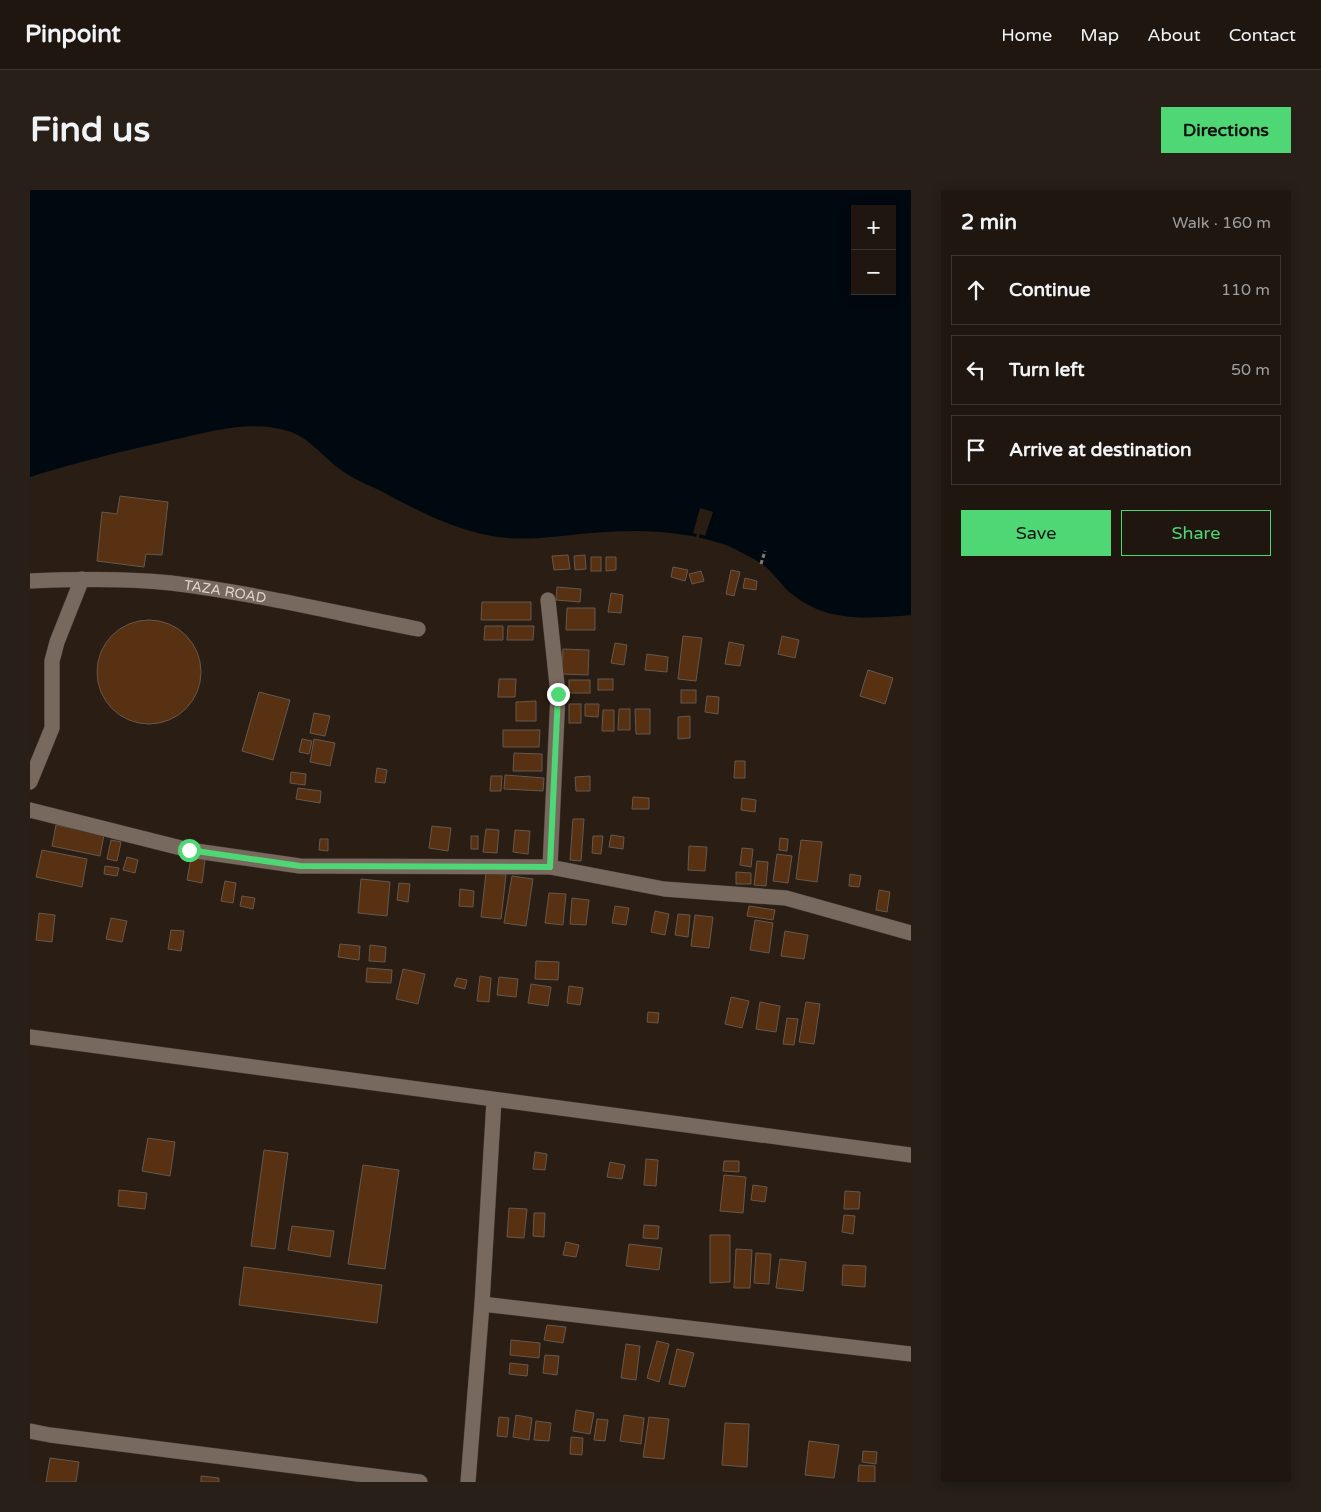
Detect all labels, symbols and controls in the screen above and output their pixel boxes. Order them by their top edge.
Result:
text: Pinpoint [25,20,121,49]
text: Home [1001,24,1052,46]
text: Map [1080,24,1119,46]
text: About [1147,24,1201,46]
text: Contact [1229,24,1296,46]
button: Directions [1161,107,1291,153]
text: Find us [30,109,150,151]
map controls [851,205,896,295]
button: + [851,205,896,250]
text: 2 min [961,210,1017,235]
text: Walk · 160 m [1172,213,1271,233]
button: − [851,250,896,295]
icon: ahead [962,276,990,304]
text: Continue [1009,279,1091,301]
text: 110 m [1221,280,1270,300]
icon: left [962,356,990,384]
text: Turn left [1009,359,1085,381]
text: 50 m [1231,360,1270,380]
icon: arrive [962,436,990,464]
text: Arrive at destination [1009,439,1192,461]
button: Save [961,510,1111,556]
button: Share [1121,510,1271,556]
street label: TAZA ROAD [183,576,268,607]
route end [547,683,570,706]
route start [178,839,201,862]

